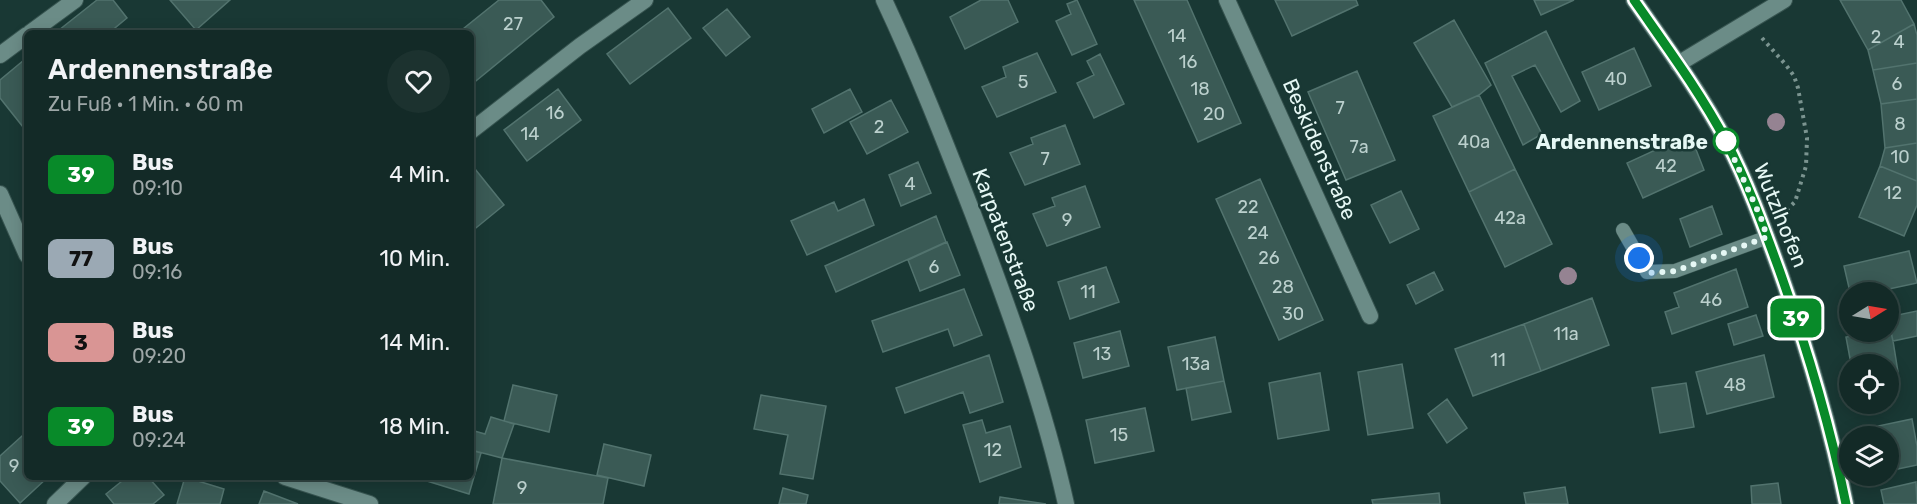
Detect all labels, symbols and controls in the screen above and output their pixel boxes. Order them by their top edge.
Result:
house number: 27 [503,13,523,35]
house number: 14 [1168,25,1186,47]
house number: 2 [1871,26,1881,48]
house number: 4 [1893,31,1905,53]
button: heart [387,50,450,113]
house number: 16 [1179,51,1197,73]
text: Ardennenstraße [48,53,273,86]
house number: 40 [1605,68,1627,90]
house number: 5 [1018,71,1028,93]
house number: 6 [1892,73,1903,95]
street label: Beskidenstraße [1278,75,1362,223]
house number: 18 [1190,78,1210,100]
text: Zu Fuß · 1 Min. · 60 m [48,92,243,116]
house number: 7 [1335,97,1345,119]
house number: 16 [546,102,564,124]
house number: 20 [1203,103,1225,125]
house number: 8 [1894,113,1906,135]
house number: 2 [874,116,884,138]
house number: 14 [521,123,539,145]
marker: Ardennenstraße [1713,128,1739,154]
place label: Ardennenstraße [1536,129,1708,154]
house number: 40a [1458,131,1490,153]
house number: 7a [1349,136,1369,158]
house number: 10 [1890,146,1910,168]
house number: 7 [1040,148,1050,170]
text: Bus [132,149,174,176]
house number: 42 [1655,155,1677,177]
street label: Wutzlhofen [1749,159,1813,271]
text: 4 Min. [389,161,450,188]
text: 39 [67,162,95,187]
street label: Karpatenstraße [967,165,1045,315]
house number: 4 [904,173,916,195]
text: 09:10 [132,176,183,200]
house number: 12 [1884,182,1902,204]
house number: 22 [1237,196,1259,218]
house number: 42a [1494,207,1526,229]
house number: 9 [1062,209,1072,231]
house number: 24 [1247,222,1269,244]
text: Bus [132,233,174,260]
your location [1624,243,1654,273]
text: 10 Min. [380,245,450,272]
text: 77 [69,246,93,271]
house number: 26 [1258,247,1280,269]
house number: 6 [929,256,940,278]
text: 09:16 [132,260,182,284]
house number: 28 [1272,276,1294,298]
house number: 11 [1080,281,1096,303]
north arrow [1839,282,1899,342]
map controls [1839,282,1899,486]
house number: 46 [1700,289,1722,311]
line badge: 39 [1769,298,1823,338]
house number: 30 [1282,303,1304,325]
text: 39 [1782,306,1810,331]
text: Bus [132,317,174,344]
house number: 11a [1553,323,1579,345]
text: 14 Min. [380,329,450,356]
text: 3 [74,330,88,355]
house number: 13 [1093,343,1111,365]
text: 09:20 [132,344,186,368]
house number: 11 [1490,349,1506,371]
house number: 13a [1182,353,1210,375]
button: locate [1839,354,1899,414]
house number: 48 [1724,374,1746,396]
text: Bus [132,401,174,428]
text: 18 Min. [380,413,450,440]
text: 39 [67,414,95,439]
house number: 15 [1110,424,1128,446]
button: layers [1839,426,1899,486]
text: 09:24 [132,428,186,452]
house number: 12 [984,439,1002,461]
house number: 9 [9,455,19,477]
house number: 9 [517,477,527,499]

